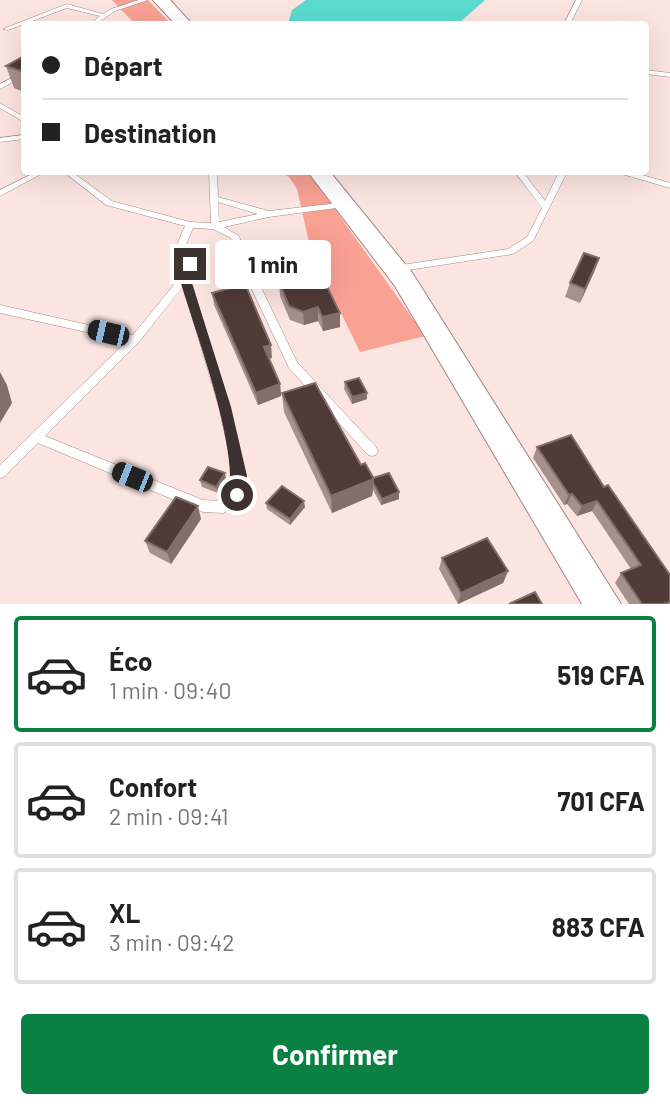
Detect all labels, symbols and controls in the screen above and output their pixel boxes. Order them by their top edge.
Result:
text: Départ [84,50,163,81]
text: Destination [84,117,217,148]
callout: 1 min [214,240,330,288]
route end [174,248,206,280]
text: 1 min [248,250,298,278]
car [86,318,131,348]
car [109,459,156,495]
route start [221,479,253,511]
icon: car [25,643,88,706]
text: Éco [109,645,152,676]
text: 519 CFA [557,659,645,690]
text: 1 min · 09:40 [109,676,231,704]
icon: car [25,769,88,832]
text: Confort [109,771,197,802]
text: 701 CFA [557,785,645,816]
text: 2 min · 09:41 [109,802,229,830]
icon: car [25,895,88,958]
text: XL [109,897,140,928]
text: 883 CFA [552,911,645,942]
text: 3 min · 09:42 [109,928,235,956]
button: Confirmer [21,1014,649,1094]

